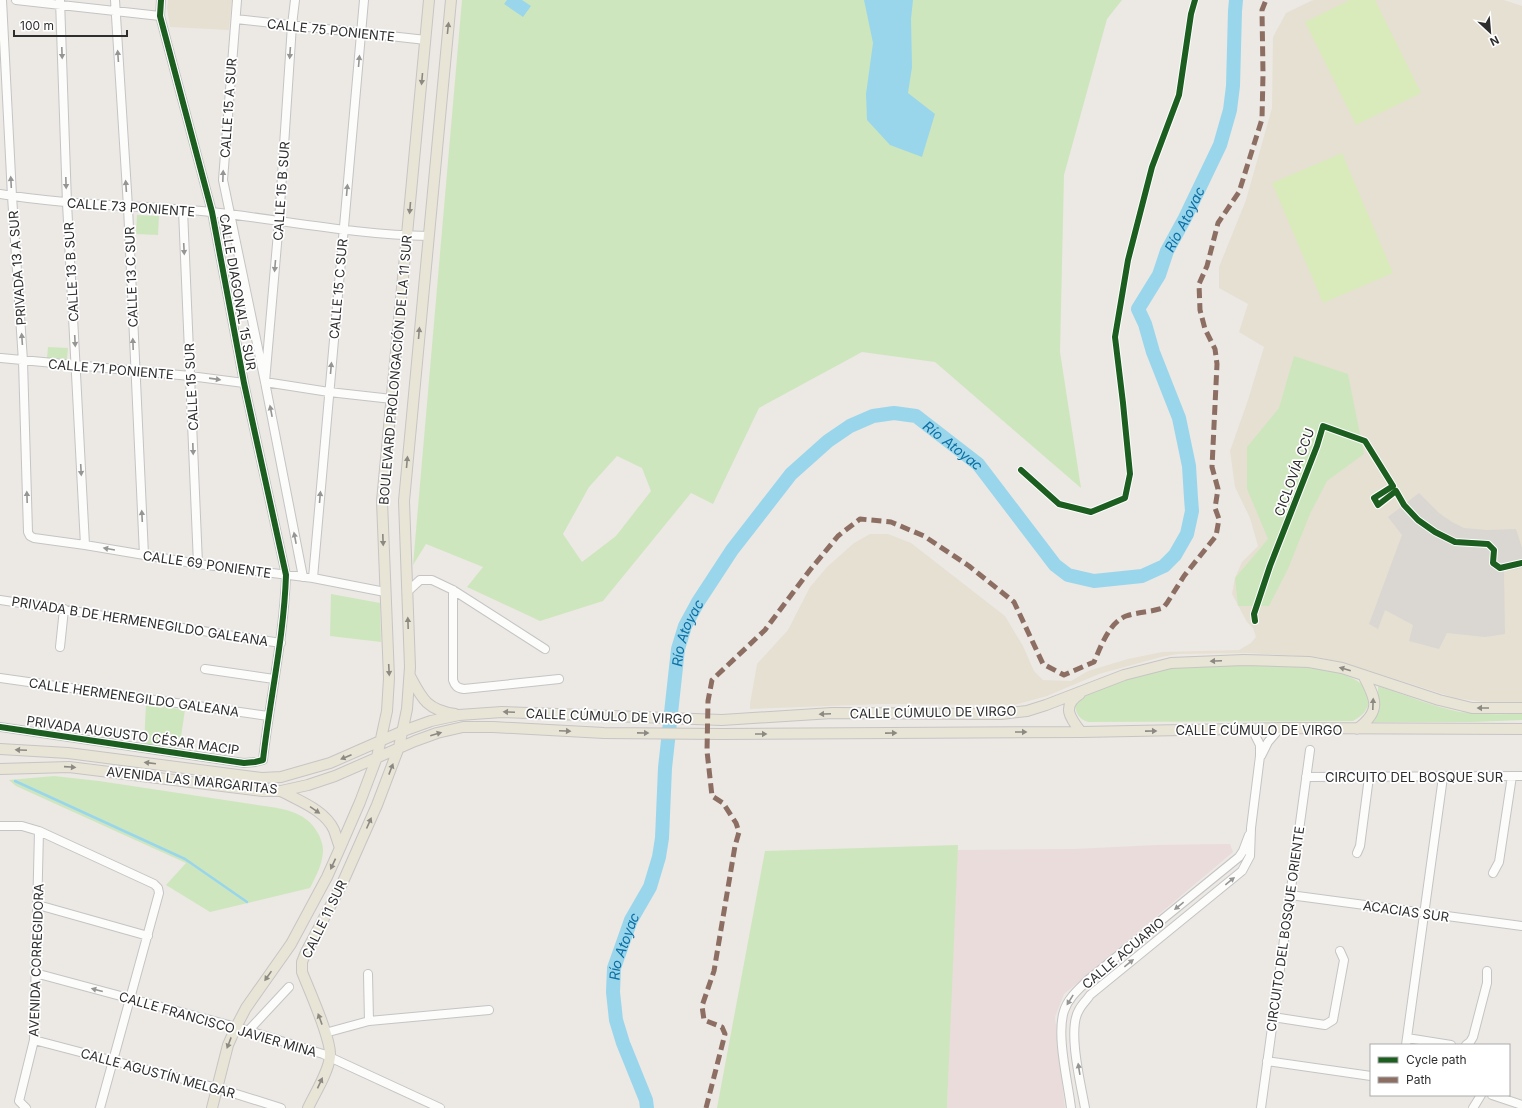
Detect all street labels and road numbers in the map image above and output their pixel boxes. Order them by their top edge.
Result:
street label: CALLE 75 PONIENTE [266,15,396,45]
street label: CALLE 15 A SUR [217,57,239,159]
street label: CALLE 15 B SUR [270,141,292,241]
street label: CALLE 73 PONIENTE [66,195,196,219]
street label: PRIVADA 13 A SUR [5,210,29,326]
street label: CALLE DIAGONAL 15 SUR [216,213,260,371]
street label: CALLE 13 B SUR [60,222,82,322]
street label: CALLE 13 C SUR [121,226,141,328]
street label: BOULEVARD PROLONGACIÓN DE LA 11 SUR [375,234,415,506]
street label: CALLE 15 C SUR [326,238,350,340]
street label: CALLE 15 SUR [181,343,201,431]
street label: CALLE 71 PONIENTE [48,356,174,382]
street label: CICLOVÍA CCU [1271,426,1317,518]
street label: CALLE 69 PONIENTE [142,547,272,581]
street label: PRIVADA B DE HERMENEGILDO GALEANA [11,593,269,649]
street label: CALLE HERMENEGILDO GALEANA [28,674,240,720]
street label: CALLE CÚMULO DE VIRGO [849,703,1017,721]
street label: CALLE CÚMULO DE VIRGO [525,705,693,727]
street label: PRIVADA AUGUSTO CÉSAR MACIP [26,712,240,758]
street label: CALLE CÚMULO DE VIRGO [1176,722,1342,738]
street label: AVENIDA LAS MARGARITAS [106,763,278,797]
street label: CIRCUITO DEL BOSQUE SUR [1325,769,1503,785]
street label: CIRCUITO DEL BOSQUE ORIENTE [1263,825,1307,1033]
street label: CALLE 11 SUR [298,877,350,961]
street label: AVENIDA CORREGIDORA [25,883,47,1037]
street label: ACACIAS SUR [1362,897,1450,925]
street label: CALLE ACUARIO [1079,914,1167,992]
street label: CALLE FRANCISCO JAVIER MINA [117,988,319,1060]
street label: CALLE AGUSTÍN MELGAR [79,1045,237,1101]

